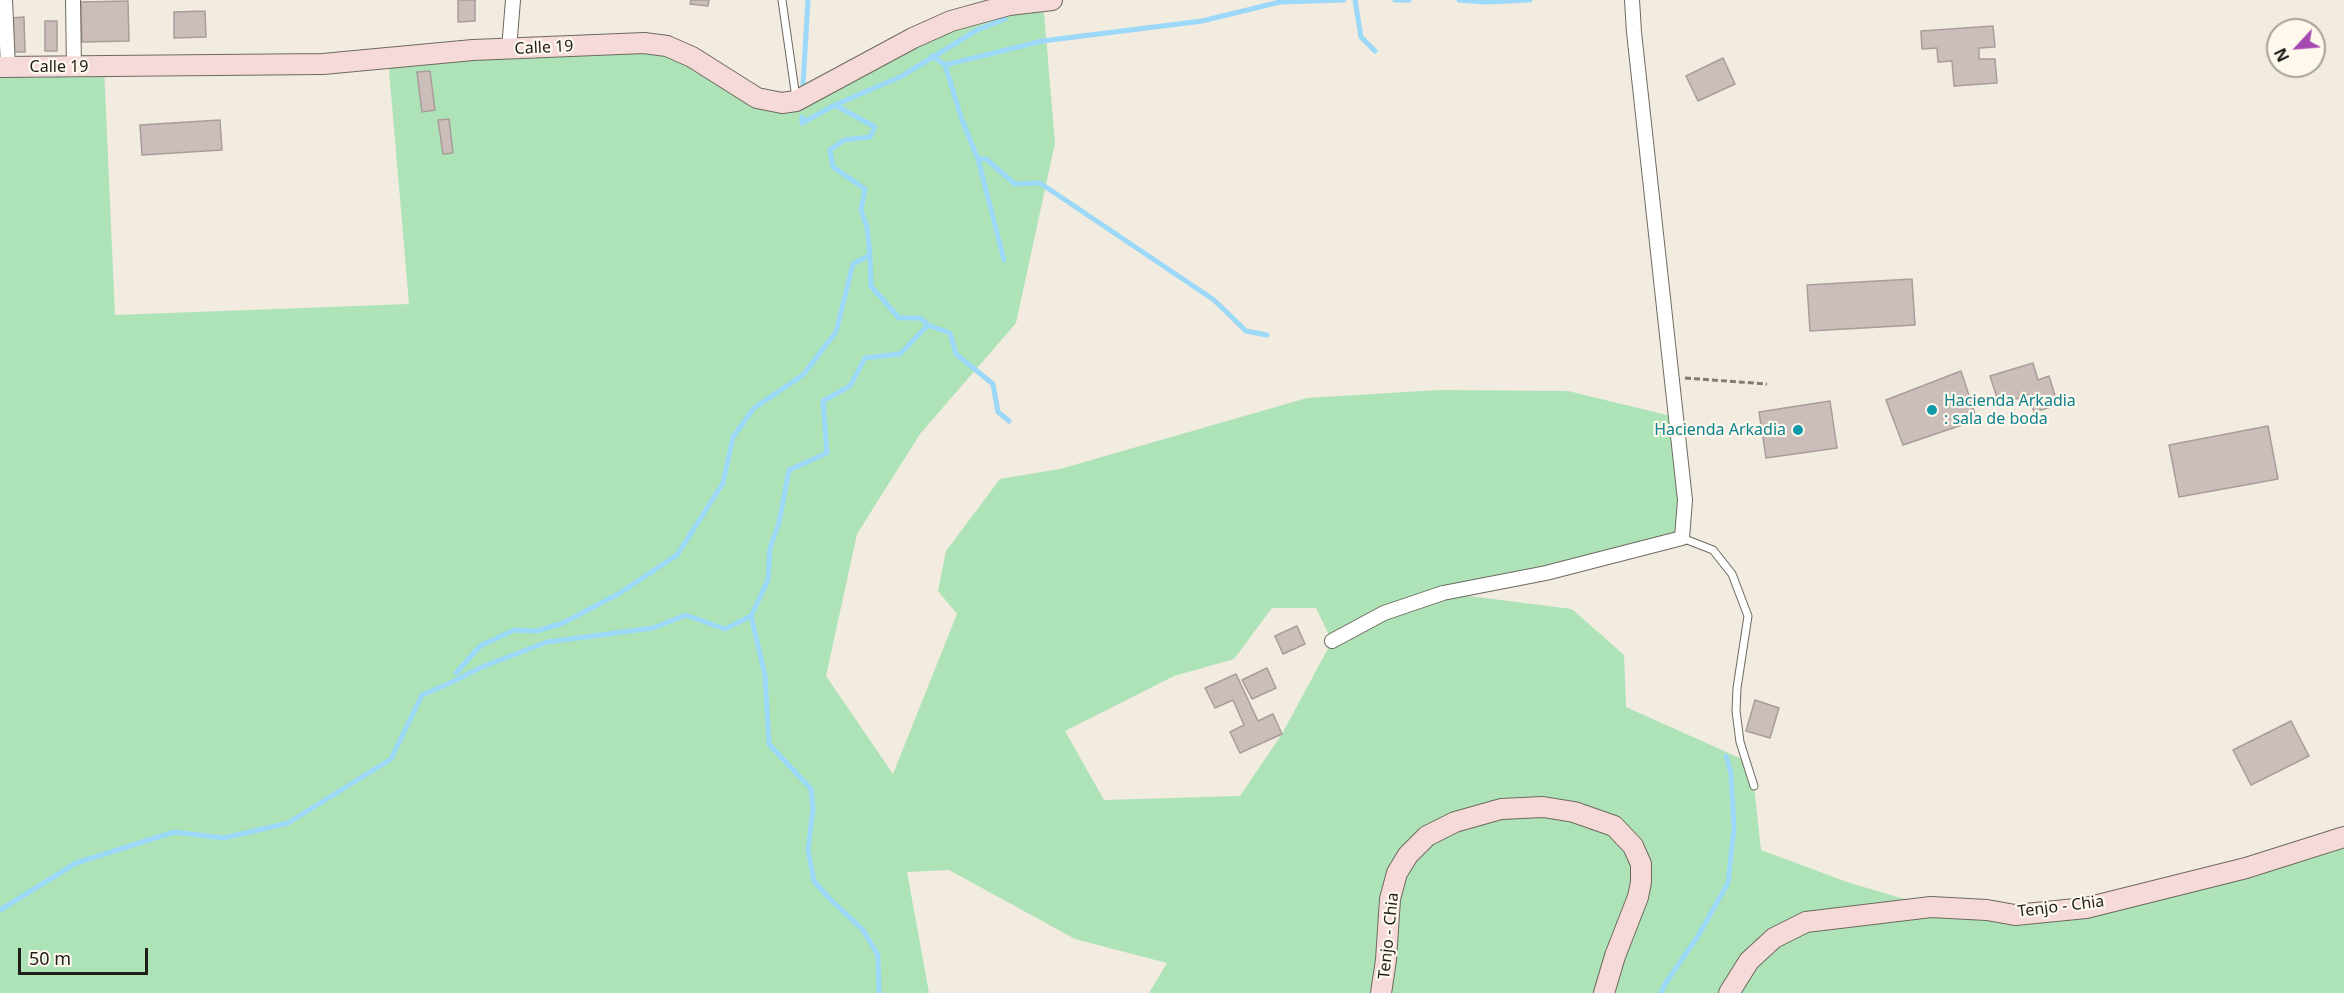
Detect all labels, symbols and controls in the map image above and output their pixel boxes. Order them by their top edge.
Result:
north arrow [2266,18,2326,78]
street label: Calle 19 [514,37,574,59]
text: N [2269,44,2294,66]
street label: Calle 19 [30,57,88,77]
place label: Hacienda Arkadia : sala de boda [1944,391,2076,429]
marker: Hacienda Arkadia : sala de boda [1925,403,1939,417]
place label: Hacienda Arkadia [1654,420,1786,440]
marker: Hacienda Arkadia [1791,423,1805,437]
street label: Tenjo - Chia [1375,892,1403,980]
street label: Tenjo - Chia [2017,892,2105,922]
scale bar [21,936,152,974]
text: 50 m [29,946,71,970]

